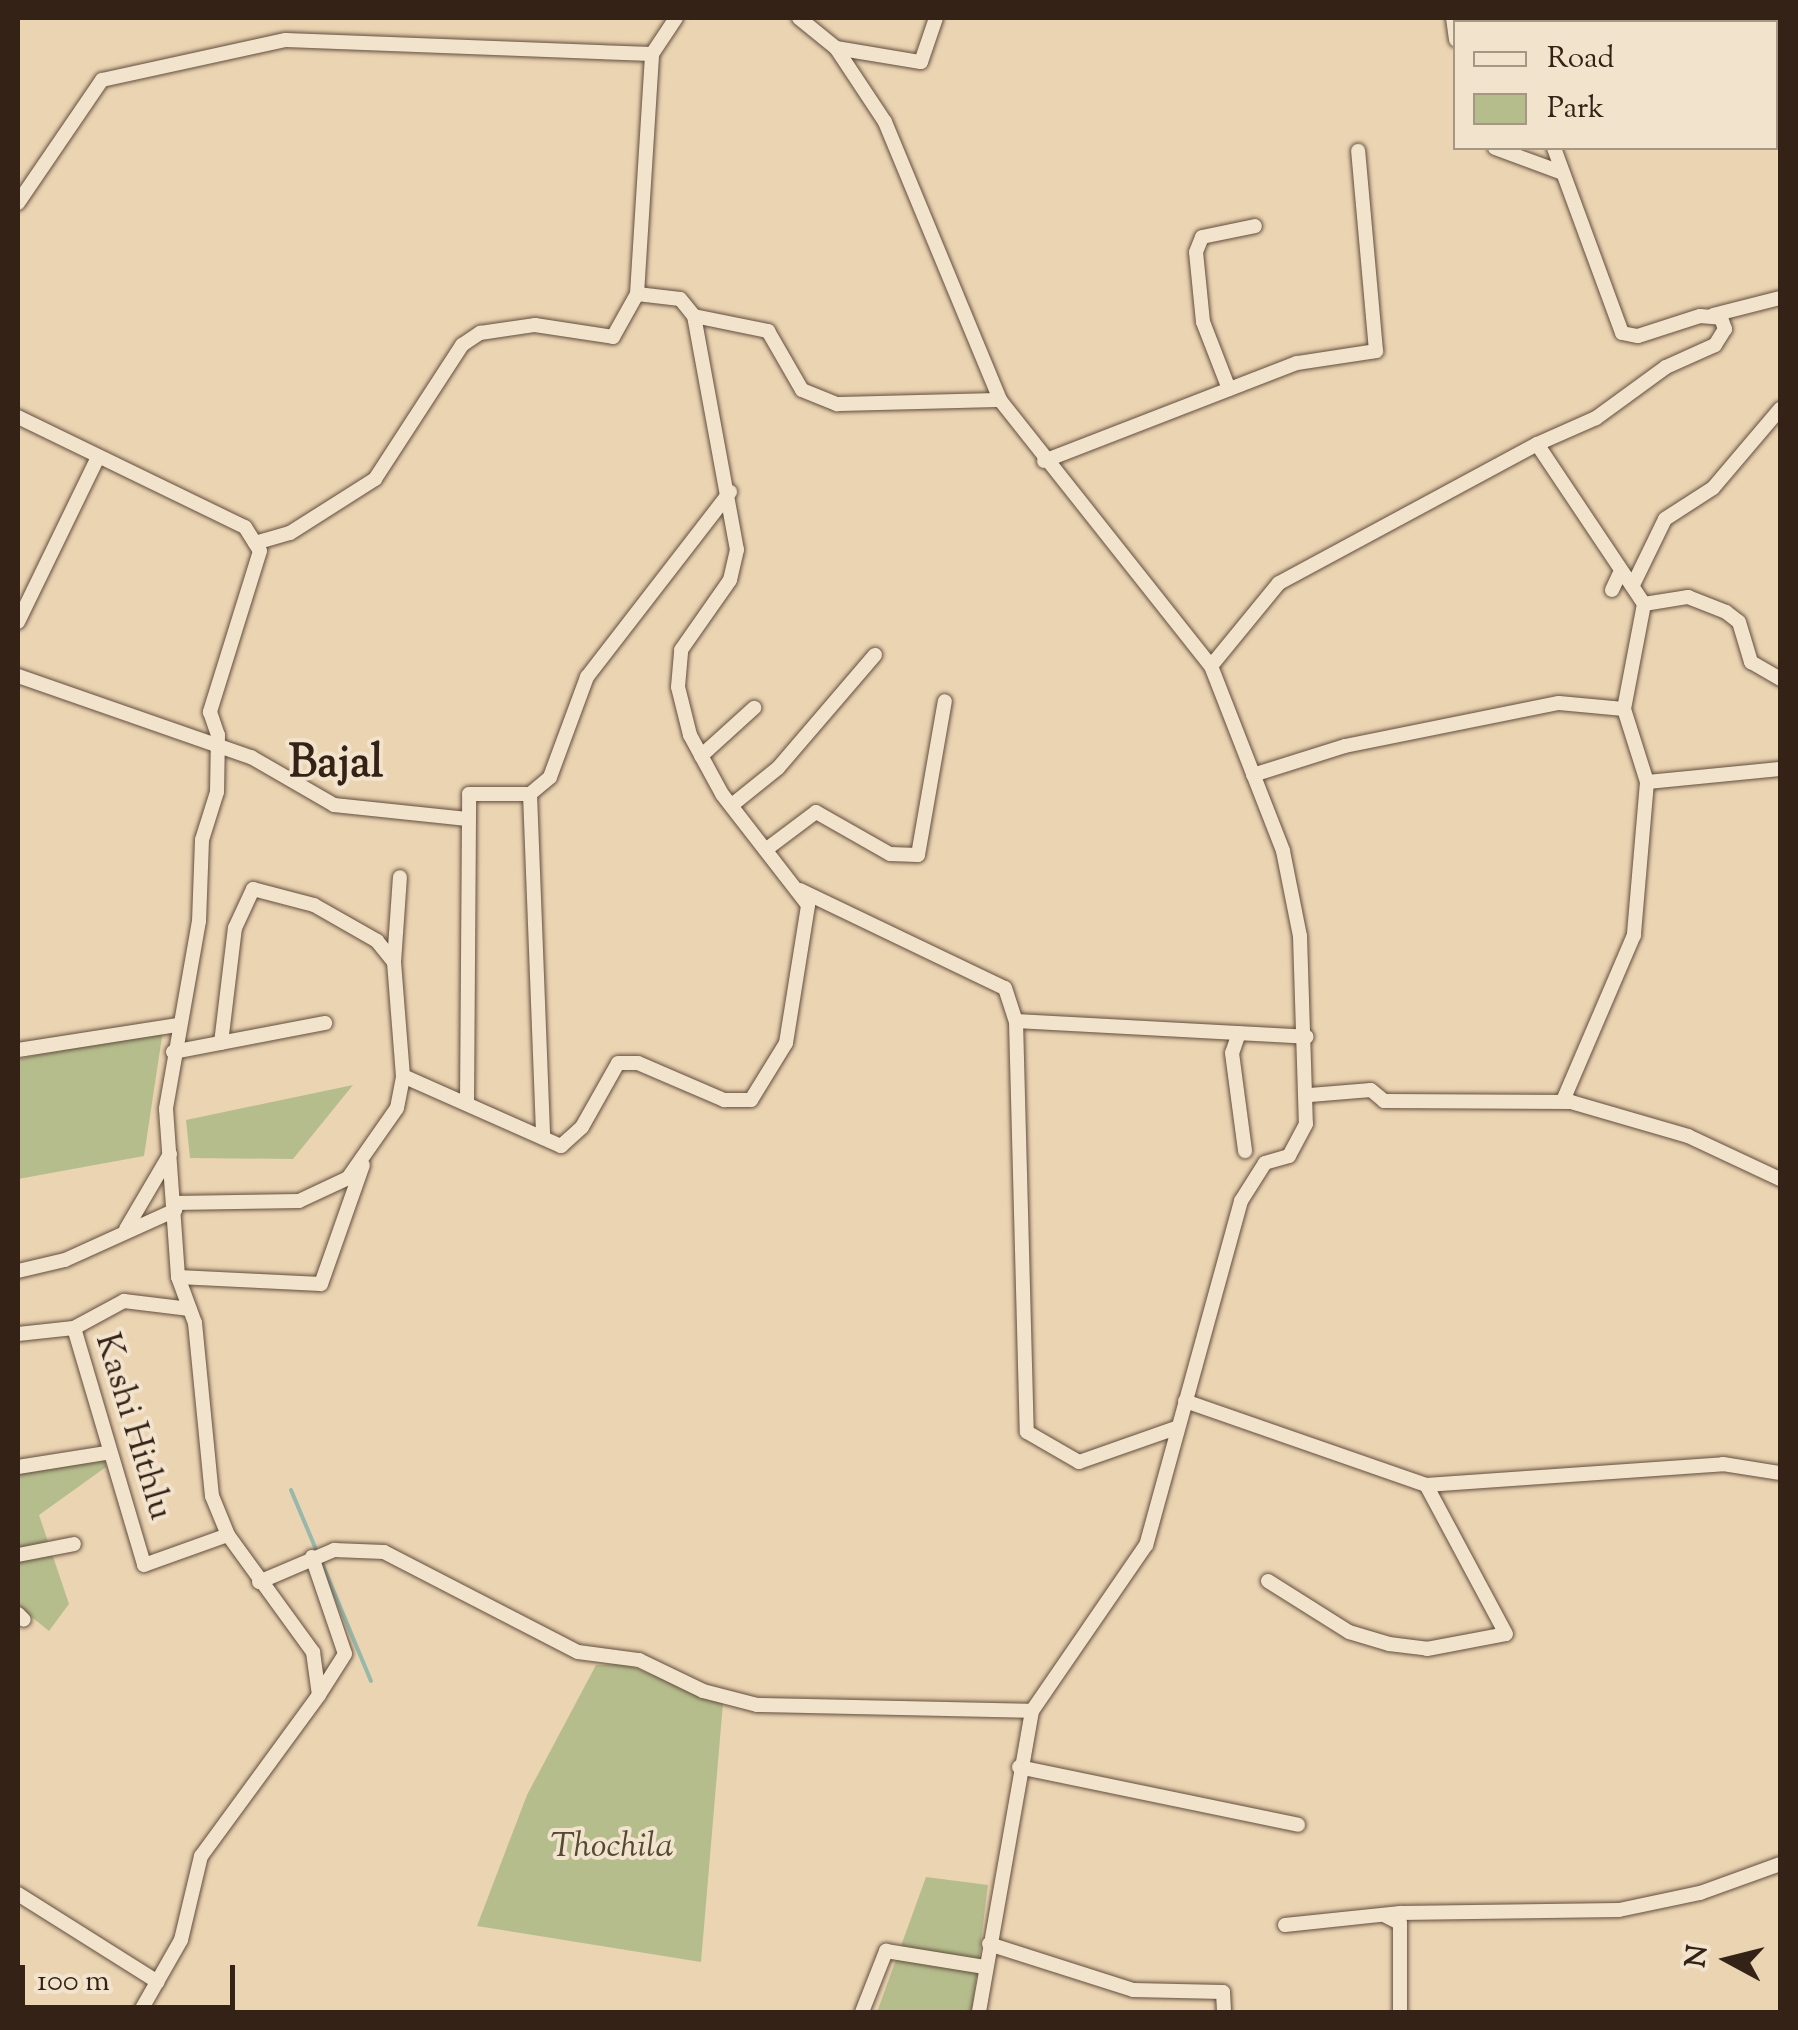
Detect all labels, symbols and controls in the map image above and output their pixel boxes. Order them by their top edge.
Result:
legend [1453,20,1778,150]
text: Road [1547,38,1614,81]
text: Park [1547,88,1604,131]
district label: Bajal [289,739,383,793]
street label: Kashi Hithlu [84,1329,180,1525]
park label: Thochila [551,1827,673,1869]
north arrow [1678,1910,1778,2010]
text: N [1677,1943,1719,1970]
scale bar [25,1945,240,2007]
text: 100 m [37,1961,110,2004]

